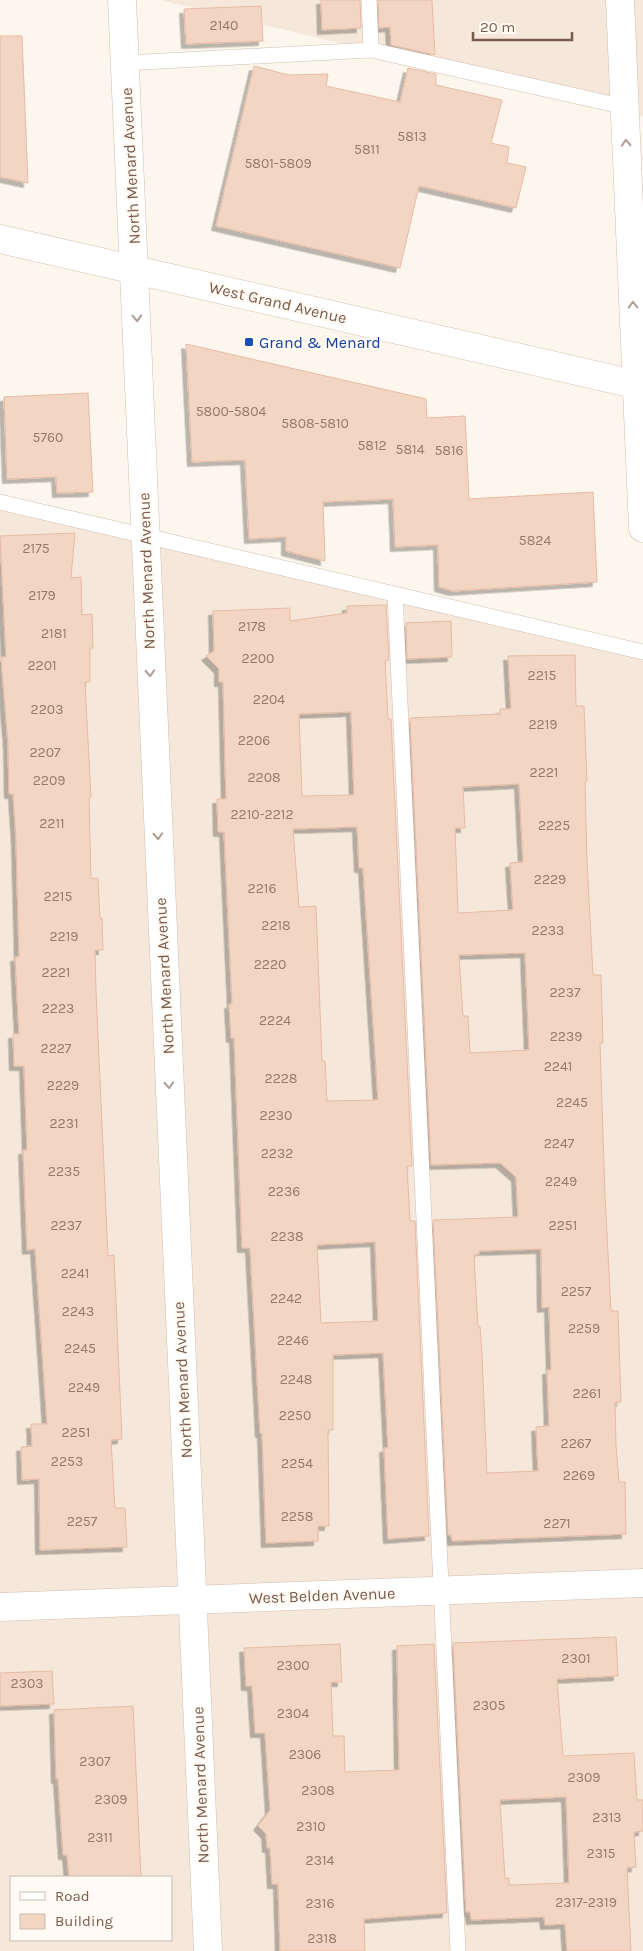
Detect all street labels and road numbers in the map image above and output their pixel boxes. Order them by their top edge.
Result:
street label: North Menard Avenue [117,87,144,245]
street label: West Grand Avenue [207,277,349,328]
street label: North Menard Avenue [134,492,159,650]
street label: North Menard Avenue [151,897,178,1055]
street label: North Menard Avenue [169,1301,196,1459]
street label: West Belden Avenue [248,1583,396,1608]
street label: North Menard Avenue [188,1706,213,1864]

